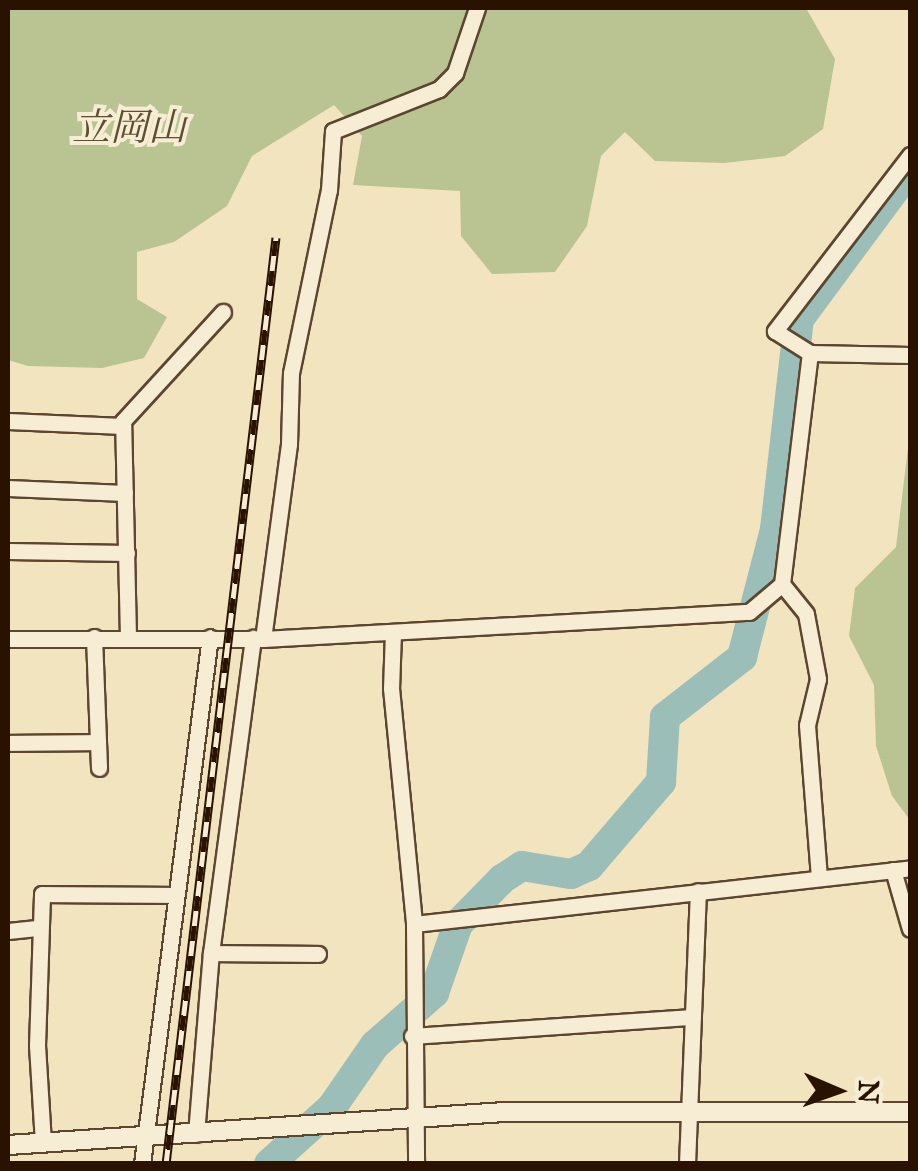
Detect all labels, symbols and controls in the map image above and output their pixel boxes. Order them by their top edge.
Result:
park label: 立岡山 [72,105,186,151]
north arrow [788,1041,888,1141]
text: N [851,1080,886,1105]

